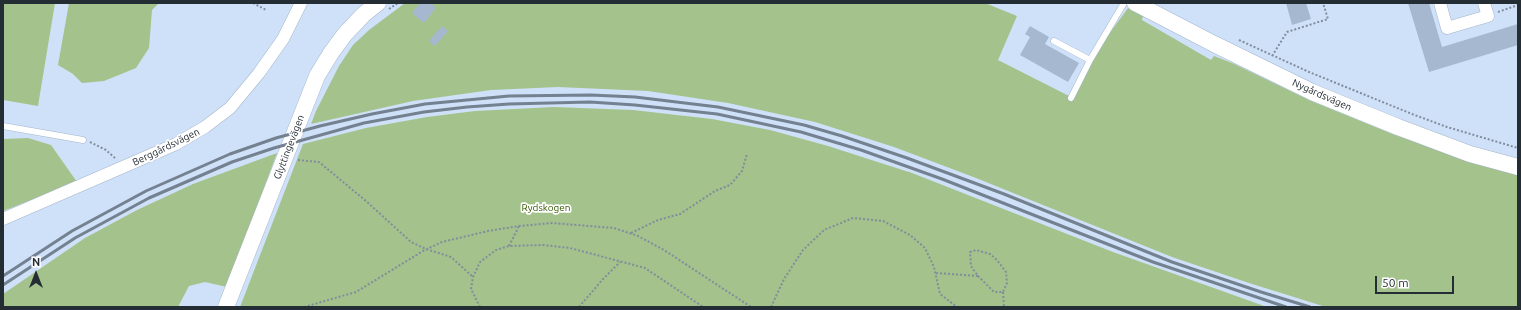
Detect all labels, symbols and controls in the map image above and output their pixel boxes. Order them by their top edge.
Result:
street label: Nygårdsvägen [1290,77,1354,113]
street label: Glyttingevägen [271,113,307,181]
street label: Berggårdsvägen [130,126,202,168]
park label: Rydskogen [522,202,570,214]
north arrow [16,254,56,294]
text: N [32,256,40,268]
scale bar [1377,268,1456,294]
text: 50 m [1382,276,1409,289]

